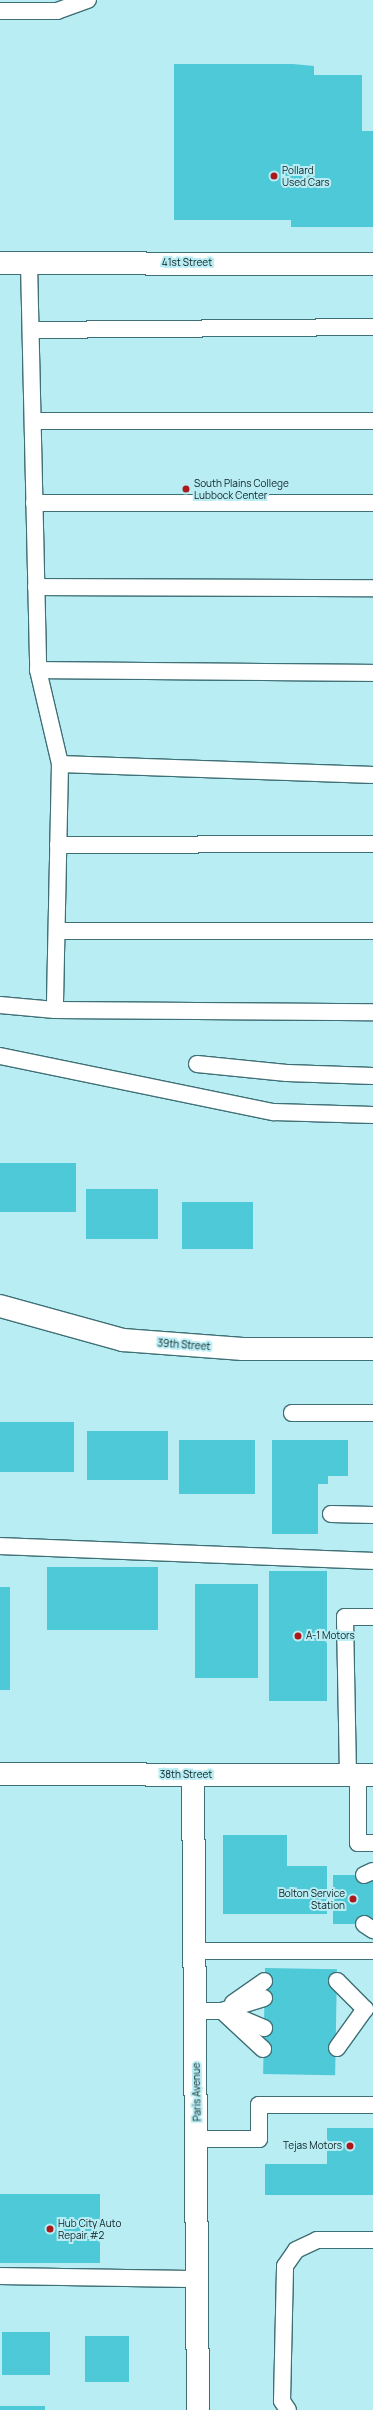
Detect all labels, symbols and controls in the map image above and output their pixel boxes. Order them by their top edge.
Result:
place label: Pollard Used Cars [282,164,329,188]
marker: Pollard Used Cars [269,171,279,181]
street label: 41st Street [162,257,212,269]
place label: South Plains College Lubbock Center [194,477,289,500]
marker: South Plains College Lubbock Center [181,484,191,494]
street label: 39th Street [157,1337,211,1353]
place label: A-1 Motors [306,1630,355,1642]
marker: A-1 Motors [293,1631,303,1641]
street label: 38th Street [160,1769,212,1781]
place label: Bolton Service Station [279,1887,345,1910]
marker: Bolton Service Station [348,1894,358,1904]
street label: Paris Avenue [190,2063,204,2121]
place label: Tejas Motors [283,2140,342,2152]
marker: Tejas Motors [345,2141,355,2151]
place label: Hub City Auto Repair #2 [58,2217,121,2240]
marker: Hub City Auto Repair #2 [45,2224,55,2234]

